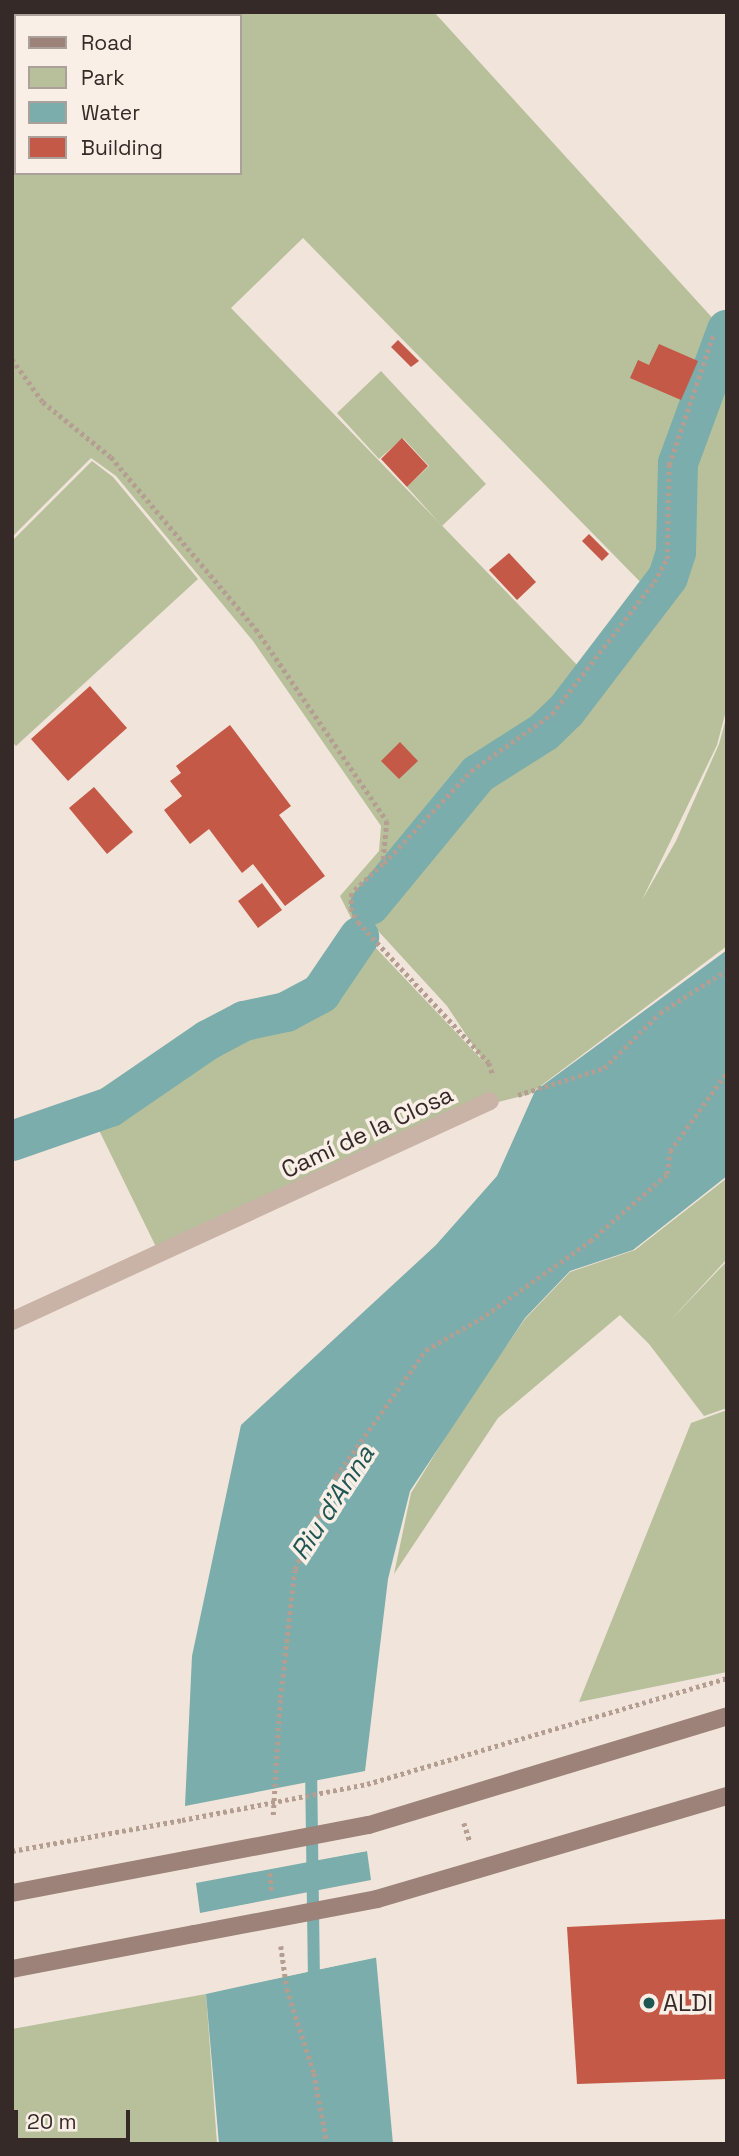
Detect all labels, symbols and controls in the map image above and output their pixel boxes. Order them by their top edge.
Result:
legend [14,14,242,175]
text: Road [81,29,133,56]
text: Park [81,64,125,91]
text: Water [81,99,140,126]
text: Building [81,134,163,161]
street label: Camí de la Closa [277,1080,457,1184]
water label: Riu d'Anna [285,1440,381,1566]
place label: ALDI [663,1989,713,2017]
marker: ALDI [641,1995,657,2011]
scale bar [18,2096,133,2140]
text: 20 m [27,2108,77,2135]

